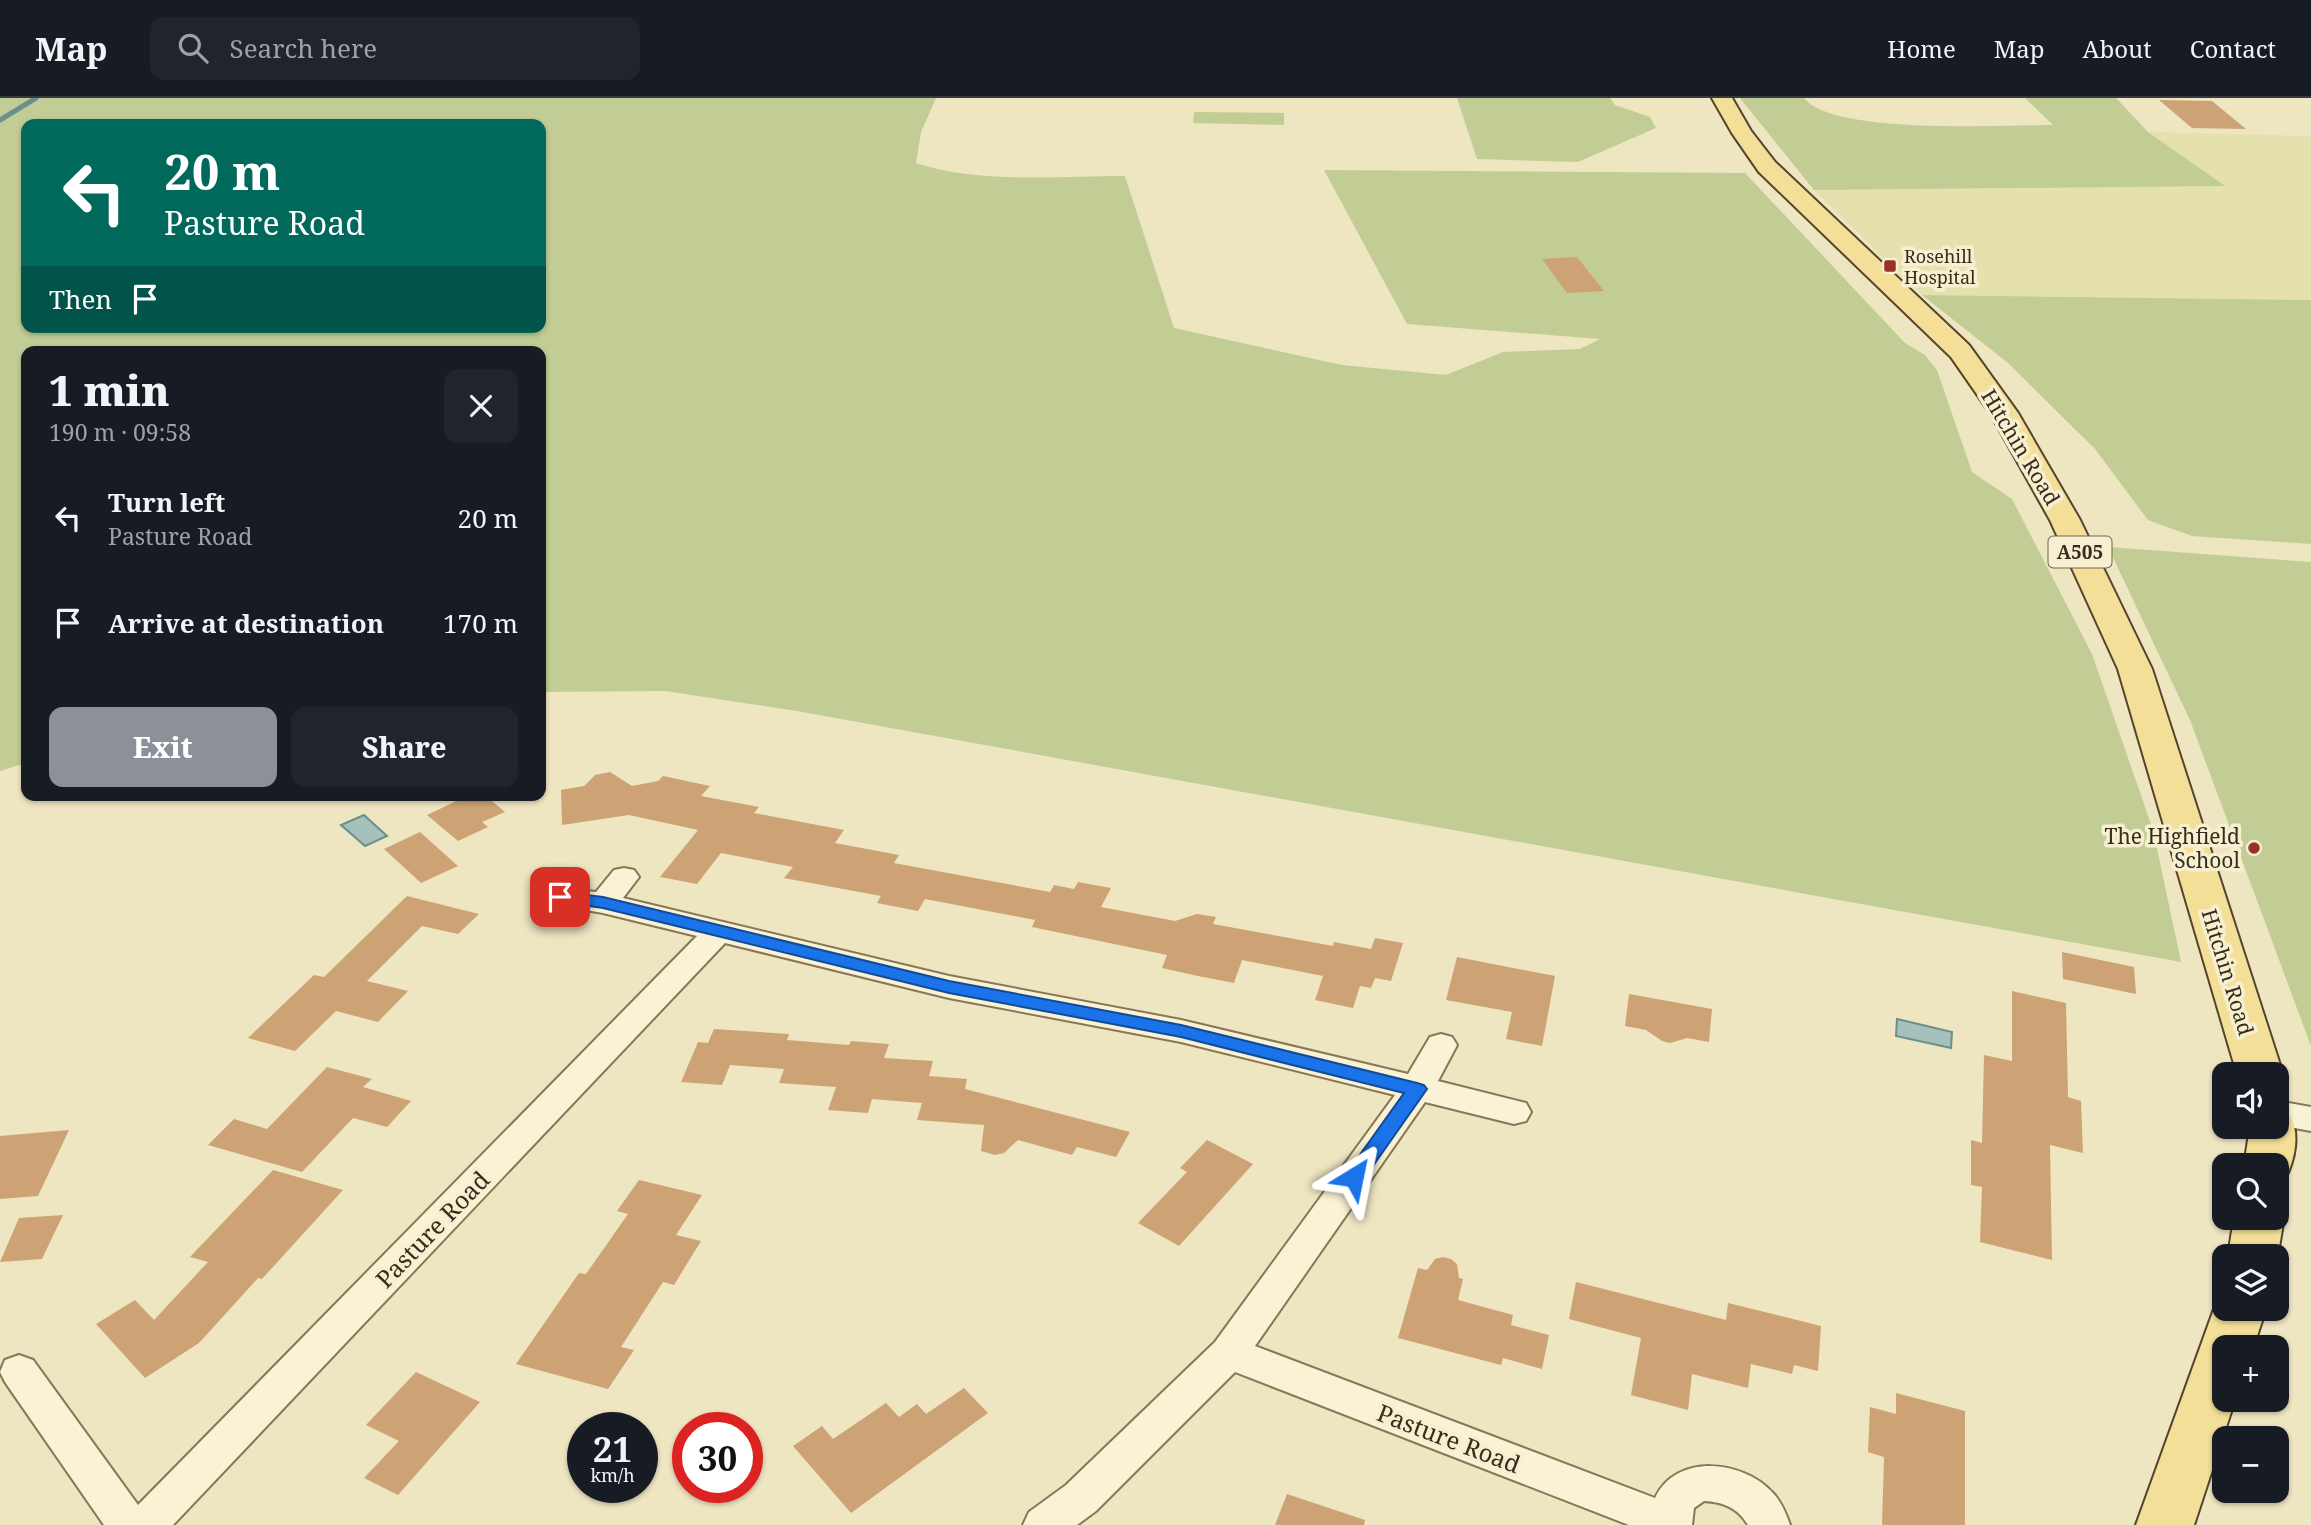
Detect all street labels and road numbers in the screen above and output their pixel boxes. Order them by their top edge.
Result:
street label: Hitchin Road [1975,384,2067,510]
road number: A505 [2048,536,2112,568]
street label: Hitchin Road [2195,905,2261,1039]
street label: Pasture Road [368,1163,496,1295]
street label: Pasture Road [1373,1396,1526,1481]

